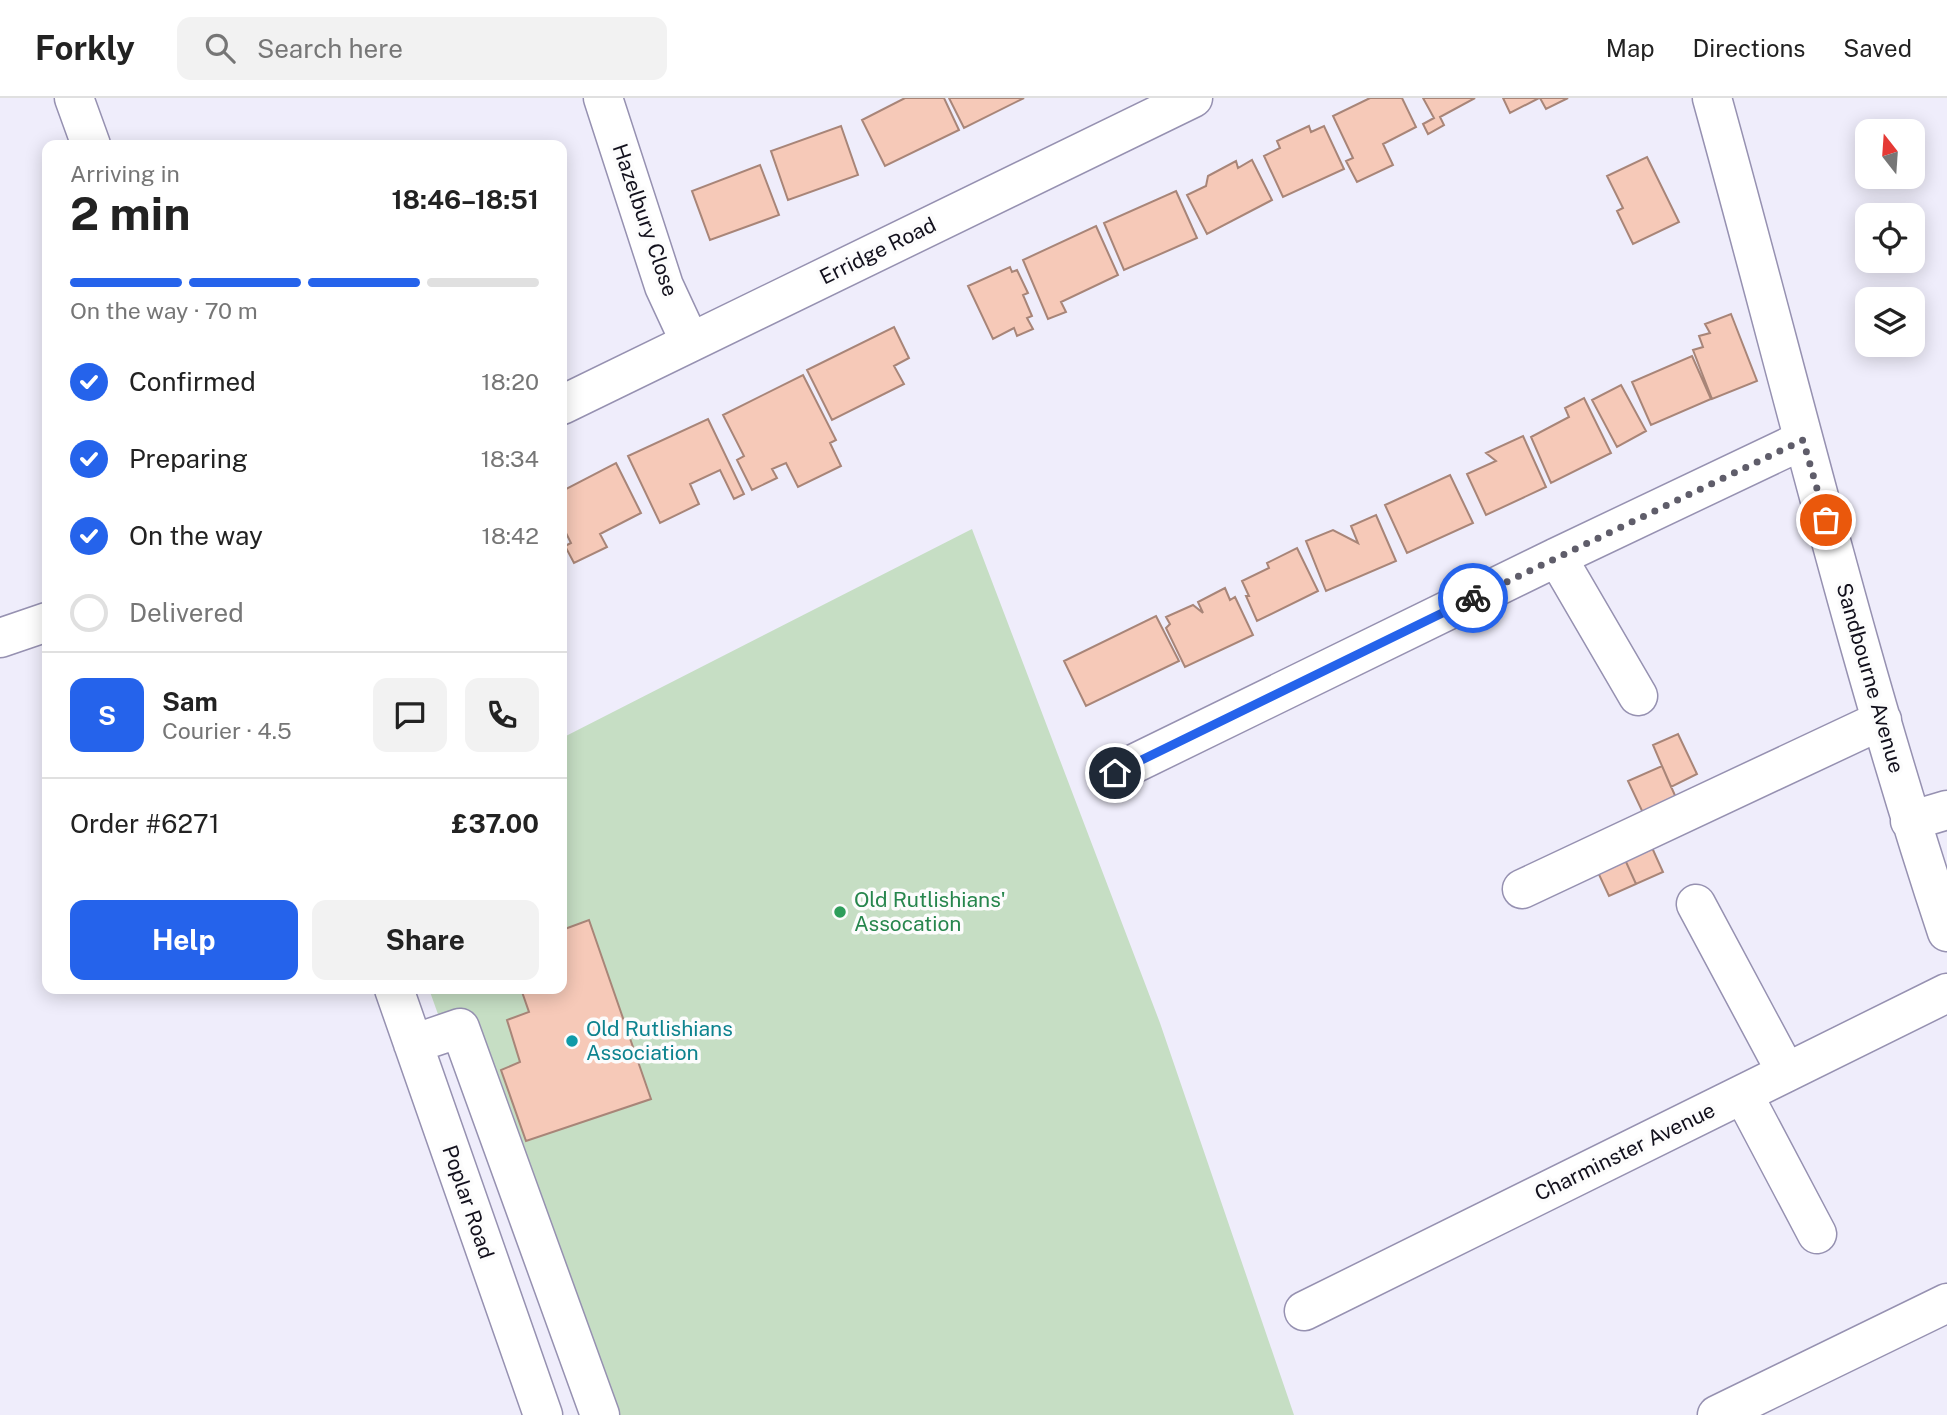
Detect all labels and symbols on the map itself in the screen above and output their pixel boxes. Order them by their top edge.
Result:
north arrow [1855,119,1925,189]
street label: Hazelbury Close [608,140,683,300]
street label: Erridge Road [816,212,940,289]
pin [1796,490,1856,550]
courier [1438,563,1508,633]
street label: Sandbourne Avenue [1831,580,1910,776]
pin [1085,743,1145,803]
place label: Old Rutlishians' Assocation [854,887,1006,936]
marker: Old Rutlishians' Assocation [832,904,848,920]
place label: Old Rutlishians Association [586,1016,733,1065]
marker: Old Rutlishians Association [564,1033,580,1049]
street label: Charminster Avenue [1531,1097,1719,1206]
street label: Poplar Road [437,1142,500,1262]

